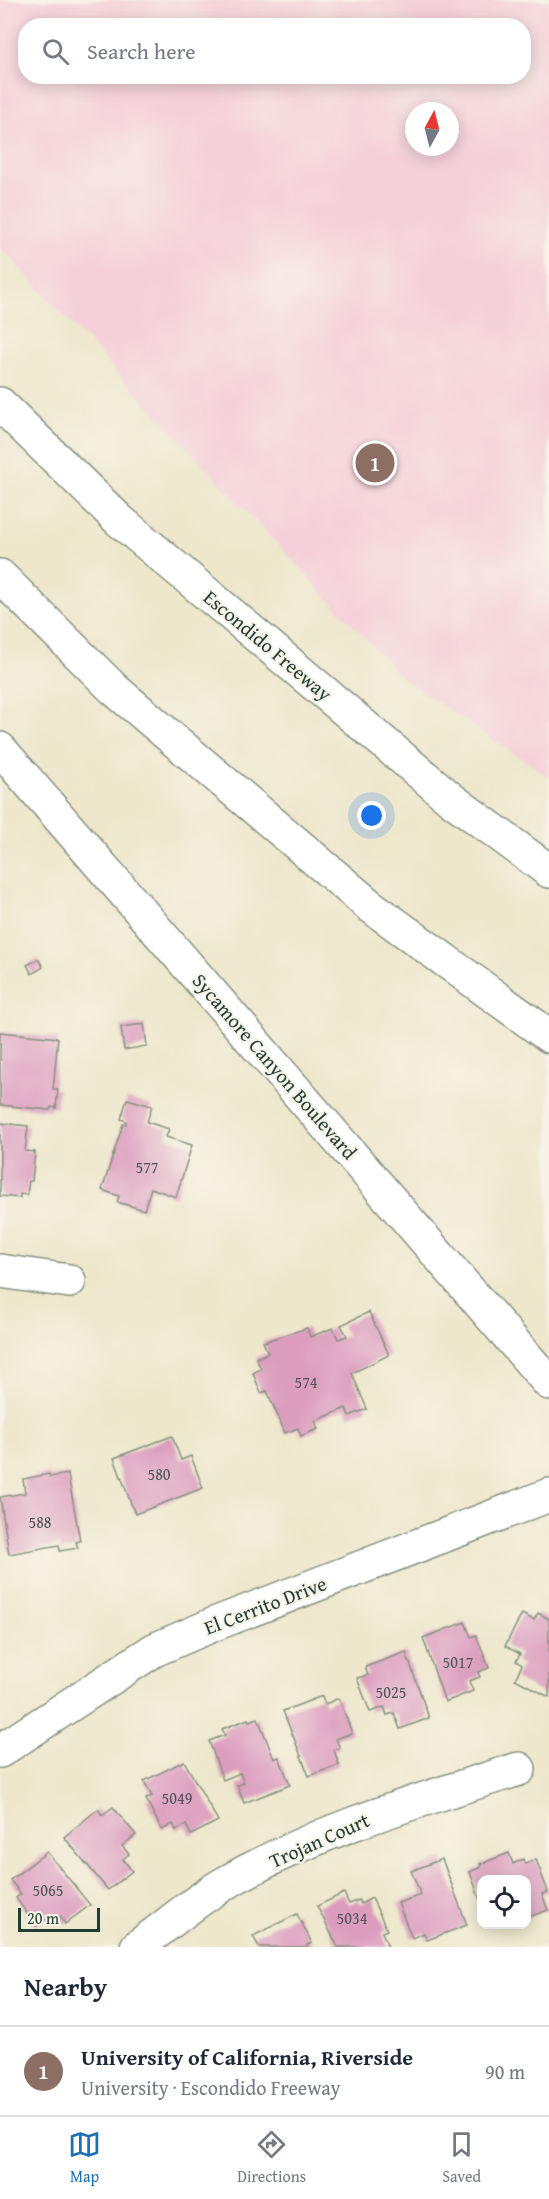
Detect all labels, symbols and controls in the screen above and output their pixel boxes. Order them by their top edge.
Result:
search box [18,18,531,84]
icon: search [39,35,72,68]
text: Search here [87,35,196,67]
north arrow [405,102,459,156]
pin: 1 [356,440,394,486]
street label: Escondido Freeway [198,583,339,707]
your location [357,801,386,830]
street label: Sycamore Canyon Boulevard [186,967,364,1166]
house number: 577 [135,1155,159,1179]
house number: 574 [294,1370,318,1394]
house number: 580 [147,1462,171,1486]
house number: 588 [28,1510,52,1534]
street label: El Cerrito Drive [200,1568,330,1642]
house number: 5017 [443,1650,474,1674]
house number: 5025 [376,1680,406,1704]
house number: 5049 [162,1786,193,1810]
street label: Trojan Court [264,1805,374,1875]
map controls [477,1875,531,1929]
button: locate [477,1875,531,1929]
house number: 5065 [33,1878,63,1902]
scale bar [18,1905,100,1932]
text: 20 m [27,1906,59,1930]
house number: 5034 [337,1906,368,1930]
text: Nearby [24,1967,107,2006]
text: University of California, Riverside [81,2041,413,2073]
text: 1 [38,2057,49,2086]
text: 90 m [485,2057,525,2086]
text: University · Escondido Freeway [81,2073,341,2102]
tab: Map [68,2128,101,2188]
tab: Directions [237,2128,306,2188]
tab: Saved [442,2128,481,2188]

